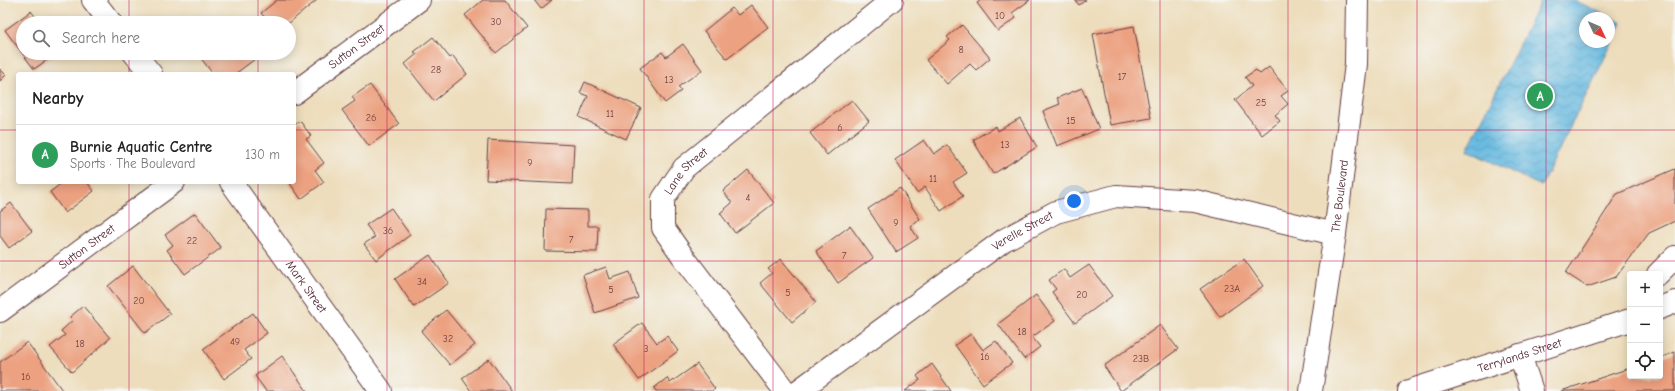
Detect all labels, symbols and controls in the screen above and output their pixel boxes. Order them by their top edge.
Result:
house number: 10 [995,10,1005,22]
north arrow [1579,12,1615,48]
search box [16,16,296,60]
house number: 30 [490,16,502,28]
street label: Sutton Street [326,21,388,72]
icon: search [30,27,52,49]
text: Search here [62,29,140,47]
house number: 8 [958,44,964,56]
house number: 28 [431,64,441,76]
house number: 17 [1118,71,1127,83]
house number: 13 [664,74,674,86]
pin: A [1527,81,1553,111]
text: Nearby [32,89,83,108]
house number: 25 [1256,97,1266,109]
house number: 11 [606,108,614,120]
house number: 26 [366,112,376,124]
house number: 15 [1066,115,1076,127]
house number: 6 [837,122,843,134]
text: Burnie Aquatic Centre [70,138,212,156]
house number: 13 [1000,139,1010,151]
street label: Lane Street [661,144,711,197]
text: A [41,147,49,162]
text: 130 m [245,147,280,162]
text: Sports · The Boulevard [70,156,195,171]
house number: 9 [527,157,533,169]
street label: The Boulevard [1328,159,1351,233]
house number: 11 [929,173,937,185]
your location [1064,191,1084,211]
house number: 4 [746,192,751,204]
street label: Verelle Street [989,208,1056,253]
house number: 9 [893,217,899,229]
street label: Sutton Street [56,221,118,272]
house number: 36 [383,225,393,237]
house number: 7 [569,234,574,246]
house number: 22 [187,235,197,247]
house number: 7 [842,250,847,262]
street label: Mark Street [283,258,330,316]
map controls [1627,271,1663,379]
button: + [1627,271,1663,307]
house number: 34 [417,276,427,288]
house number: 23A [1224,283,1240,295]
house number: 5 [608,284,614,296]
house number: 5 [785,287,791,299]
house number: 20 [1076,289,1088,301]
house number: 20 [133,295,145,307]
button: − [1627,307,1663,343]
house number: 18 [1017,326,1027,338]
house number: 32 [443,333,453,345]
street label: Terrylands Street [1476,335,1564,376]
house number: 49 [230,336,240,348]
house number: 18 [75,338,85,350]
house number: 3 [643,343,649,355]
button: locate [1627,343,1663,379]
house number: 16 [980,351,990,363]
house number: 23B [1133,353,1149,365]
house number: 16 [21,371,31,383]

